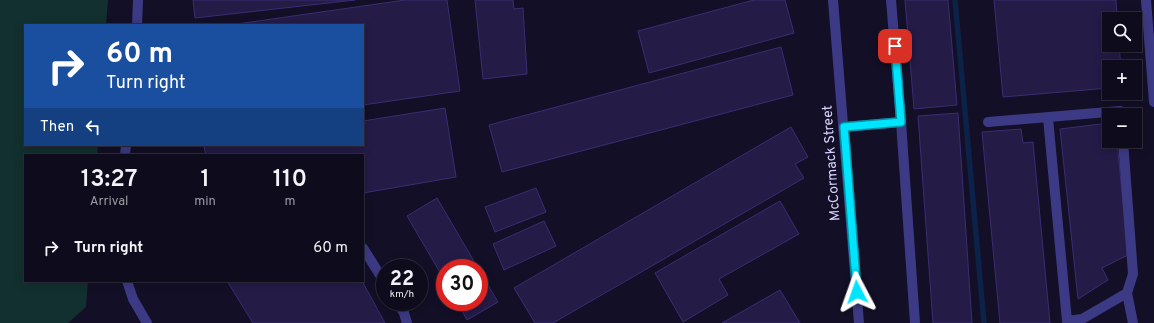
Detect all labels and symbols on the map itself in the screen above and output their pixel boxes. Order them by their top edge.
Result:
pin [878,29,912,63]
street label: McCormack Street [819,105,845,221]
speed limit sign: 30 [436,259,488,311]
position arrow [836,271,878,313]

